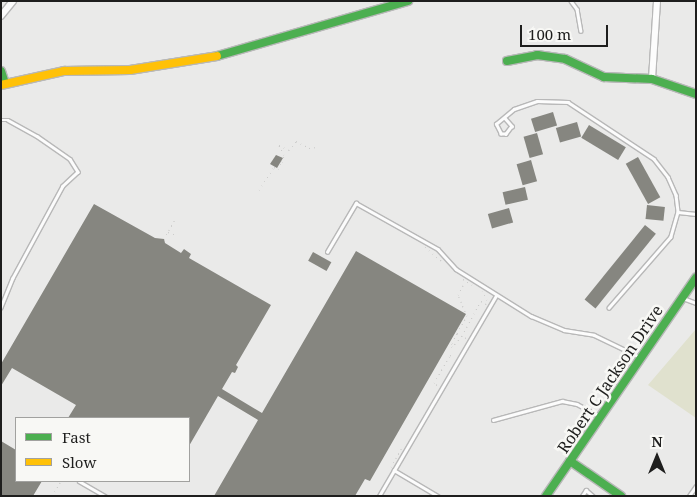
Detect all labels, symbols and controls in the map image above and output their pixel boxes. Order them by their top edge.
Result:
scale bar [522,15,610,47]
text: 100 m [528,24,571,44]
street label: Robert C Jackson Drive [553,301,667,457]
legend [15,417,190,482]
text: Fast [62,427,91,447]
north arrow [632,432,682,482]
text: N [651,432,663,451]
text: Slow [62,452,96,472]

